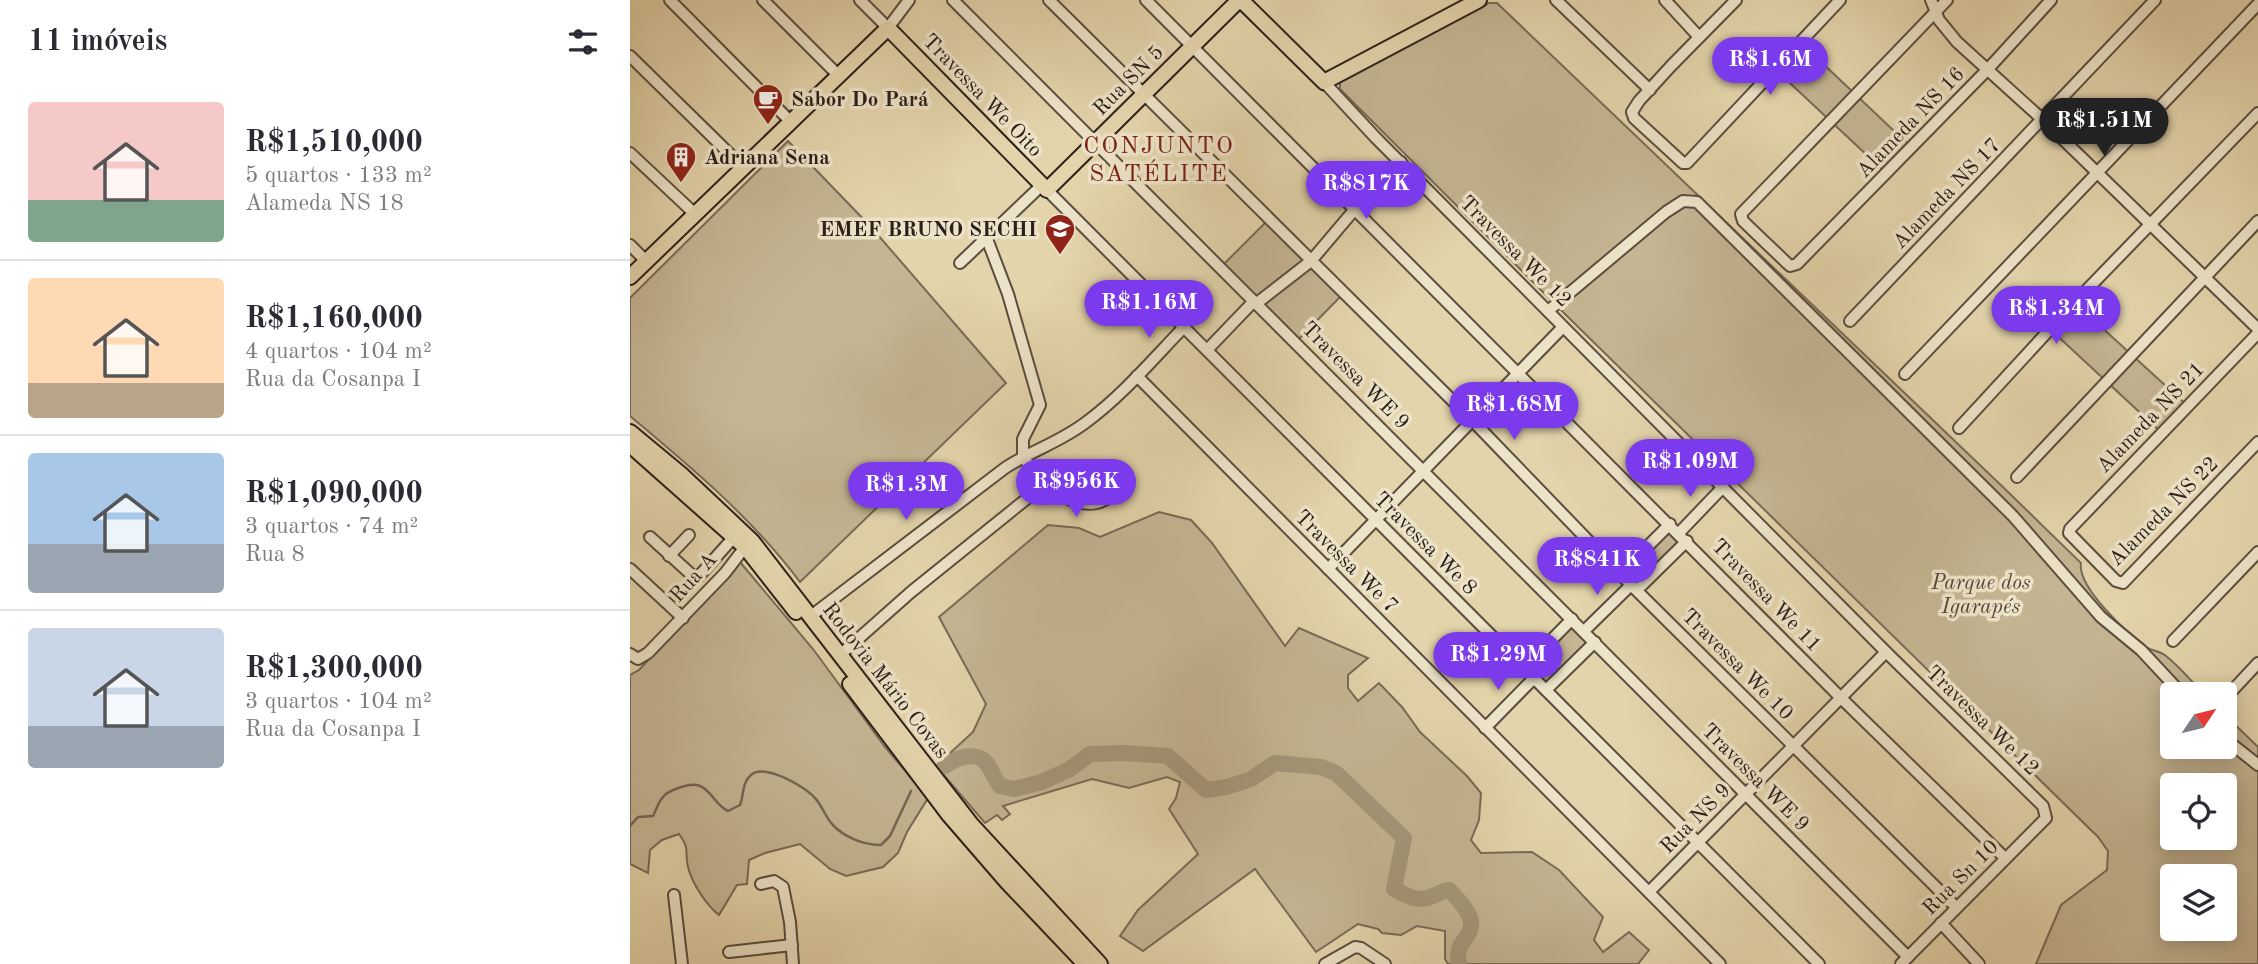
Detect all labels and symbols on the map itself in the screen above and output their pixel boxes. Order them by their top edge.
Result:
street label: Travessa We Oito [918,31,1046,161]
pin: R$1.6M [1713,38,1827,97]
street label: Rua SN 5 [1090,42,1168,120]
street label: Alameda NS 16 [1853,64,1969,183]
cafe icon: Sabor Do Pará [751,82,785,126]
place label: Sabor Do Pará [791,90,929,111]
pin: R$1.51M [2039,99,2169,158]
district label: CONJUNTO SATÉLITE [1083,135,1235,187]
street label: Alameda NS 17 [1889,135,2005,254]
building icon: Adriana Sena [664,140,698,184]
place label: Adriana Sena [704,148,830,169]
pin: R$817K [1309,162,1423,221]
street label: Travessa We 12 [1455,192,1575,312]
school or university icon: EMEF BRUNO SECHI [1043,212,1077,256]
place label: EMEF BRUNO SECHI [820,220,1037,241]
pin: R$1.16M [1084,280,1214,340]
pin: R$1.34M [1991,286,2121,346]
street label: Travessa WE 9 [1297,318,1413,434]
street label: Alameda NS 21 [2093,359,2209,478]
pin: R$1.68M [1449,382,1579,442]
pin: R$1.09M [1625,440,1755,499]
street label: Alameda NS 22 [2105,453,2223,571]
pin: R$956K [1019,460,1133,519]
pin: R$1.3M [849,462,963,522]
street label: Travessa We 8 [1370,489,1480,599]
street label: Travessa We 7 [1291,507,1401,617]
street label: Travessa We 11 [1707,536,1825,657]
pin: R$841K [1540,538,1654,597]
street label: Rua A [667,549,722,607]
park label: Parque dos Igarapés [1930,573,2031,618]
street label: Rodovia Mário Covas [818,599,952,763]
street label: Travessa We 10 [1677,605,1797,725]
pin: R$1.29M [1433,632,1563,692]
street label: Travessa We 12 [1921,662,2042,780]
north arrow [2160,682,2236,760]
street label: Travessa WE 9 [1697,720,1813,836]
street label: Rua NS 9 [1657,780,1735,858]
street label: Rua Sn 10 [1919,836,2003,920]

